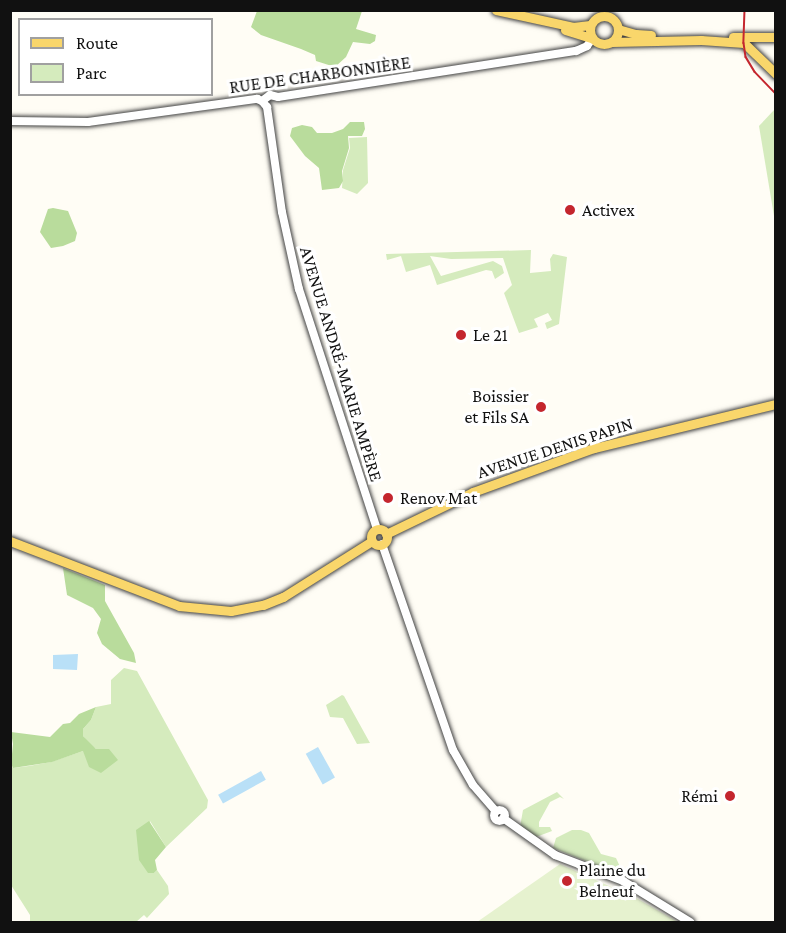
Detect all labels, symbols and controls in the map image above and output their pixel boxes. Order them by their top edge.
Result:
legend [18,18,213,96]
text: Route [76,33,118,53]
street label: RUE DE CHARBONNIÈRE [228,52,412,98]
text: Parc [76,63,107,83]
place label: Activex [582,199,635,221]
marker: Activex [563,203,577,217]
street label: AVENUE ANDRÉ-MARIE AMPÈRE [295,244,387,484]
place label: Le 21 [473,324,508,346]
marker: Le 21 [454,328,468,342]
place label: Boissier et Fils SA [464,386,529,428]
marker: Boissier et Fils SA [534,400,548,414]
street label: AVENUE DENIS PAPIN [474,413,636,483]
place label: Renov Mat [400,487,477,509]
marker: Renov Mat [381,491,395,505]
place label: Rémi [681,785,718,807]
marker: Rémi [723,789,737,803]
place label: Plaine du Belneuf [579,860,646,902]
marker: Plaine du Belneuf [560,874,574,888]

